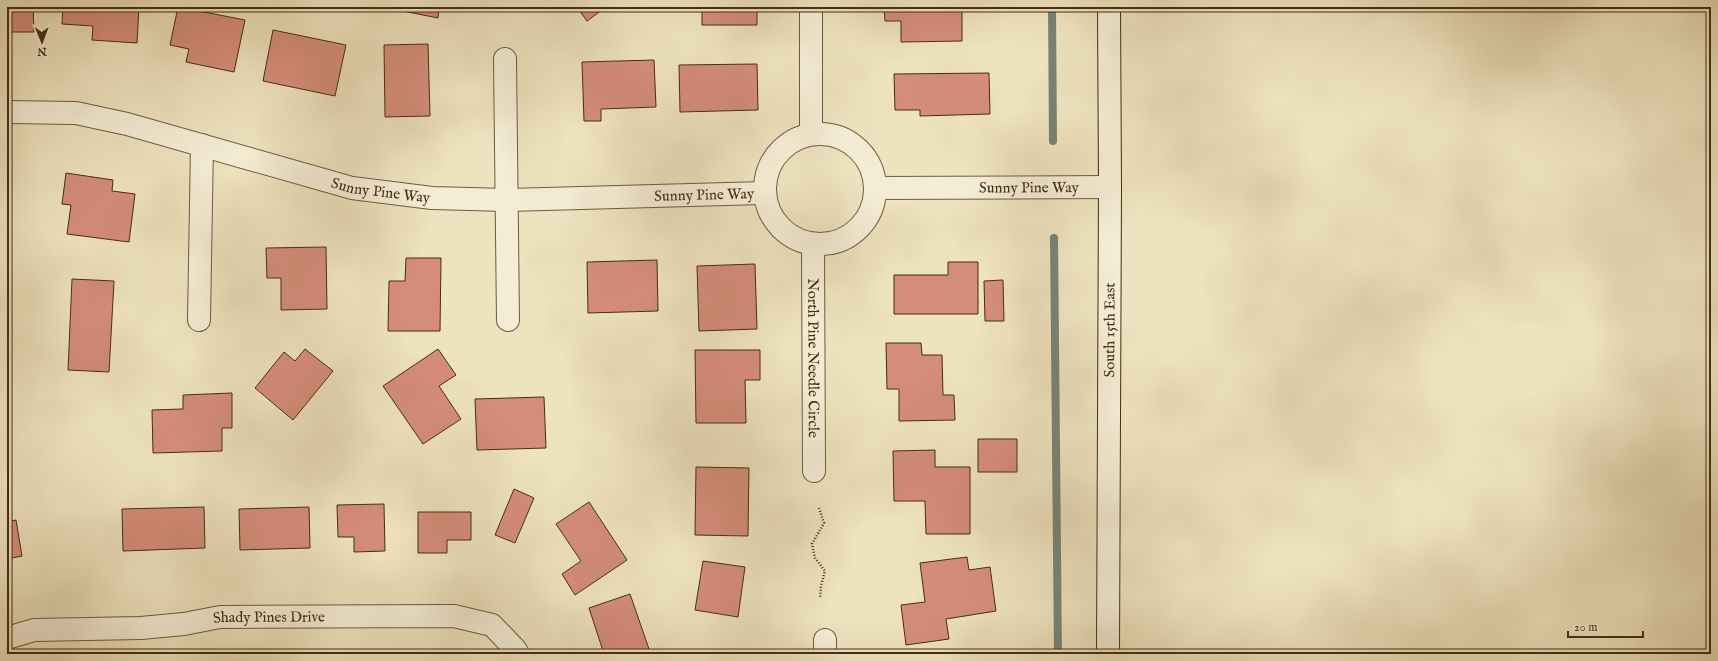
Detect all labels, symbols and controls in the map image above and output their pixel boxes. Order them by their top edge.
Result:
north arrow [22,22,62,62]
text: N [37,44,48,58]
street label: Sunny Pine Way [329,174,432,208]
street label: Sunny Pine Way [979,178,1080,198]
street label: Sunny Pine Way [654,184,755,206]
street label: North Pine Needle Circle [803,278,823,438]
street label: South 15th East [1100,283,1120,377]
street label: Shady Pines Drive [211,608,325,628]
scale bar [1568,613,1643,639]
text: 20 m [1574,620,1597,635]

